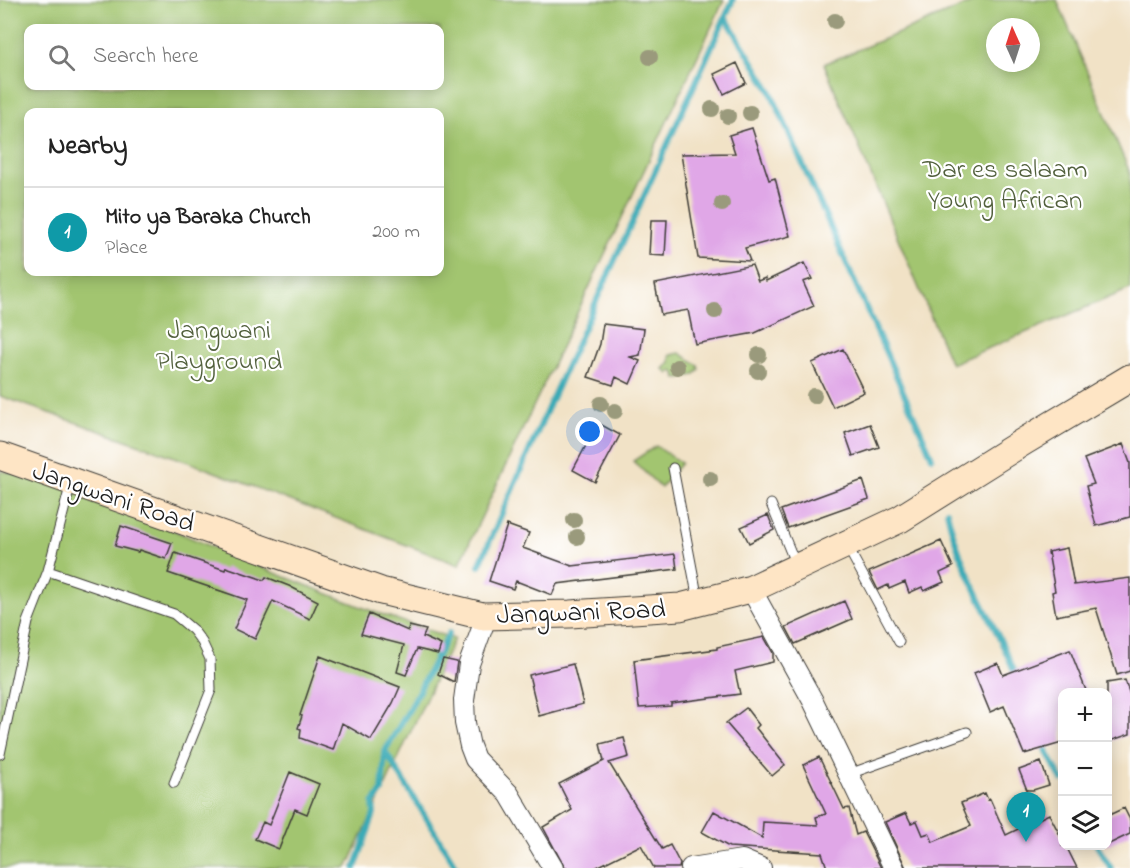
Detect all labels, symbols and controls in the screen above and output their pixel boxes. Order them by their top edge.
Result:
north arrow [986,18,1040,72]
search box [24,24,444,90]
icon: search [45,41,78,74]
text: Search here [93,41,198,73]
text: Nearby [48,128,127,166]
park label: Dar es salaam Young African [921,151,1088,221]
text: Mito ya Baraka Church [105,202,311,234]
text: 1 [64,218,71,247]
text: 200 m [372,218,420,247]
text: Place [105,234,147,263]
park label: Jangwani Playground [156,312,282,382]
your location [575,417,604,446]
street label: Jangwani Road [27,452,200,544]
street label: Jangwani Road [496,591,666,636]
map controls [1058,688,1112,850]
button: + [1058,688,1112,742]
button: − [1058,742,1112,796]
pin: 1 [1006,792,1046,842]
button: layers [1058,796,1112,850]

